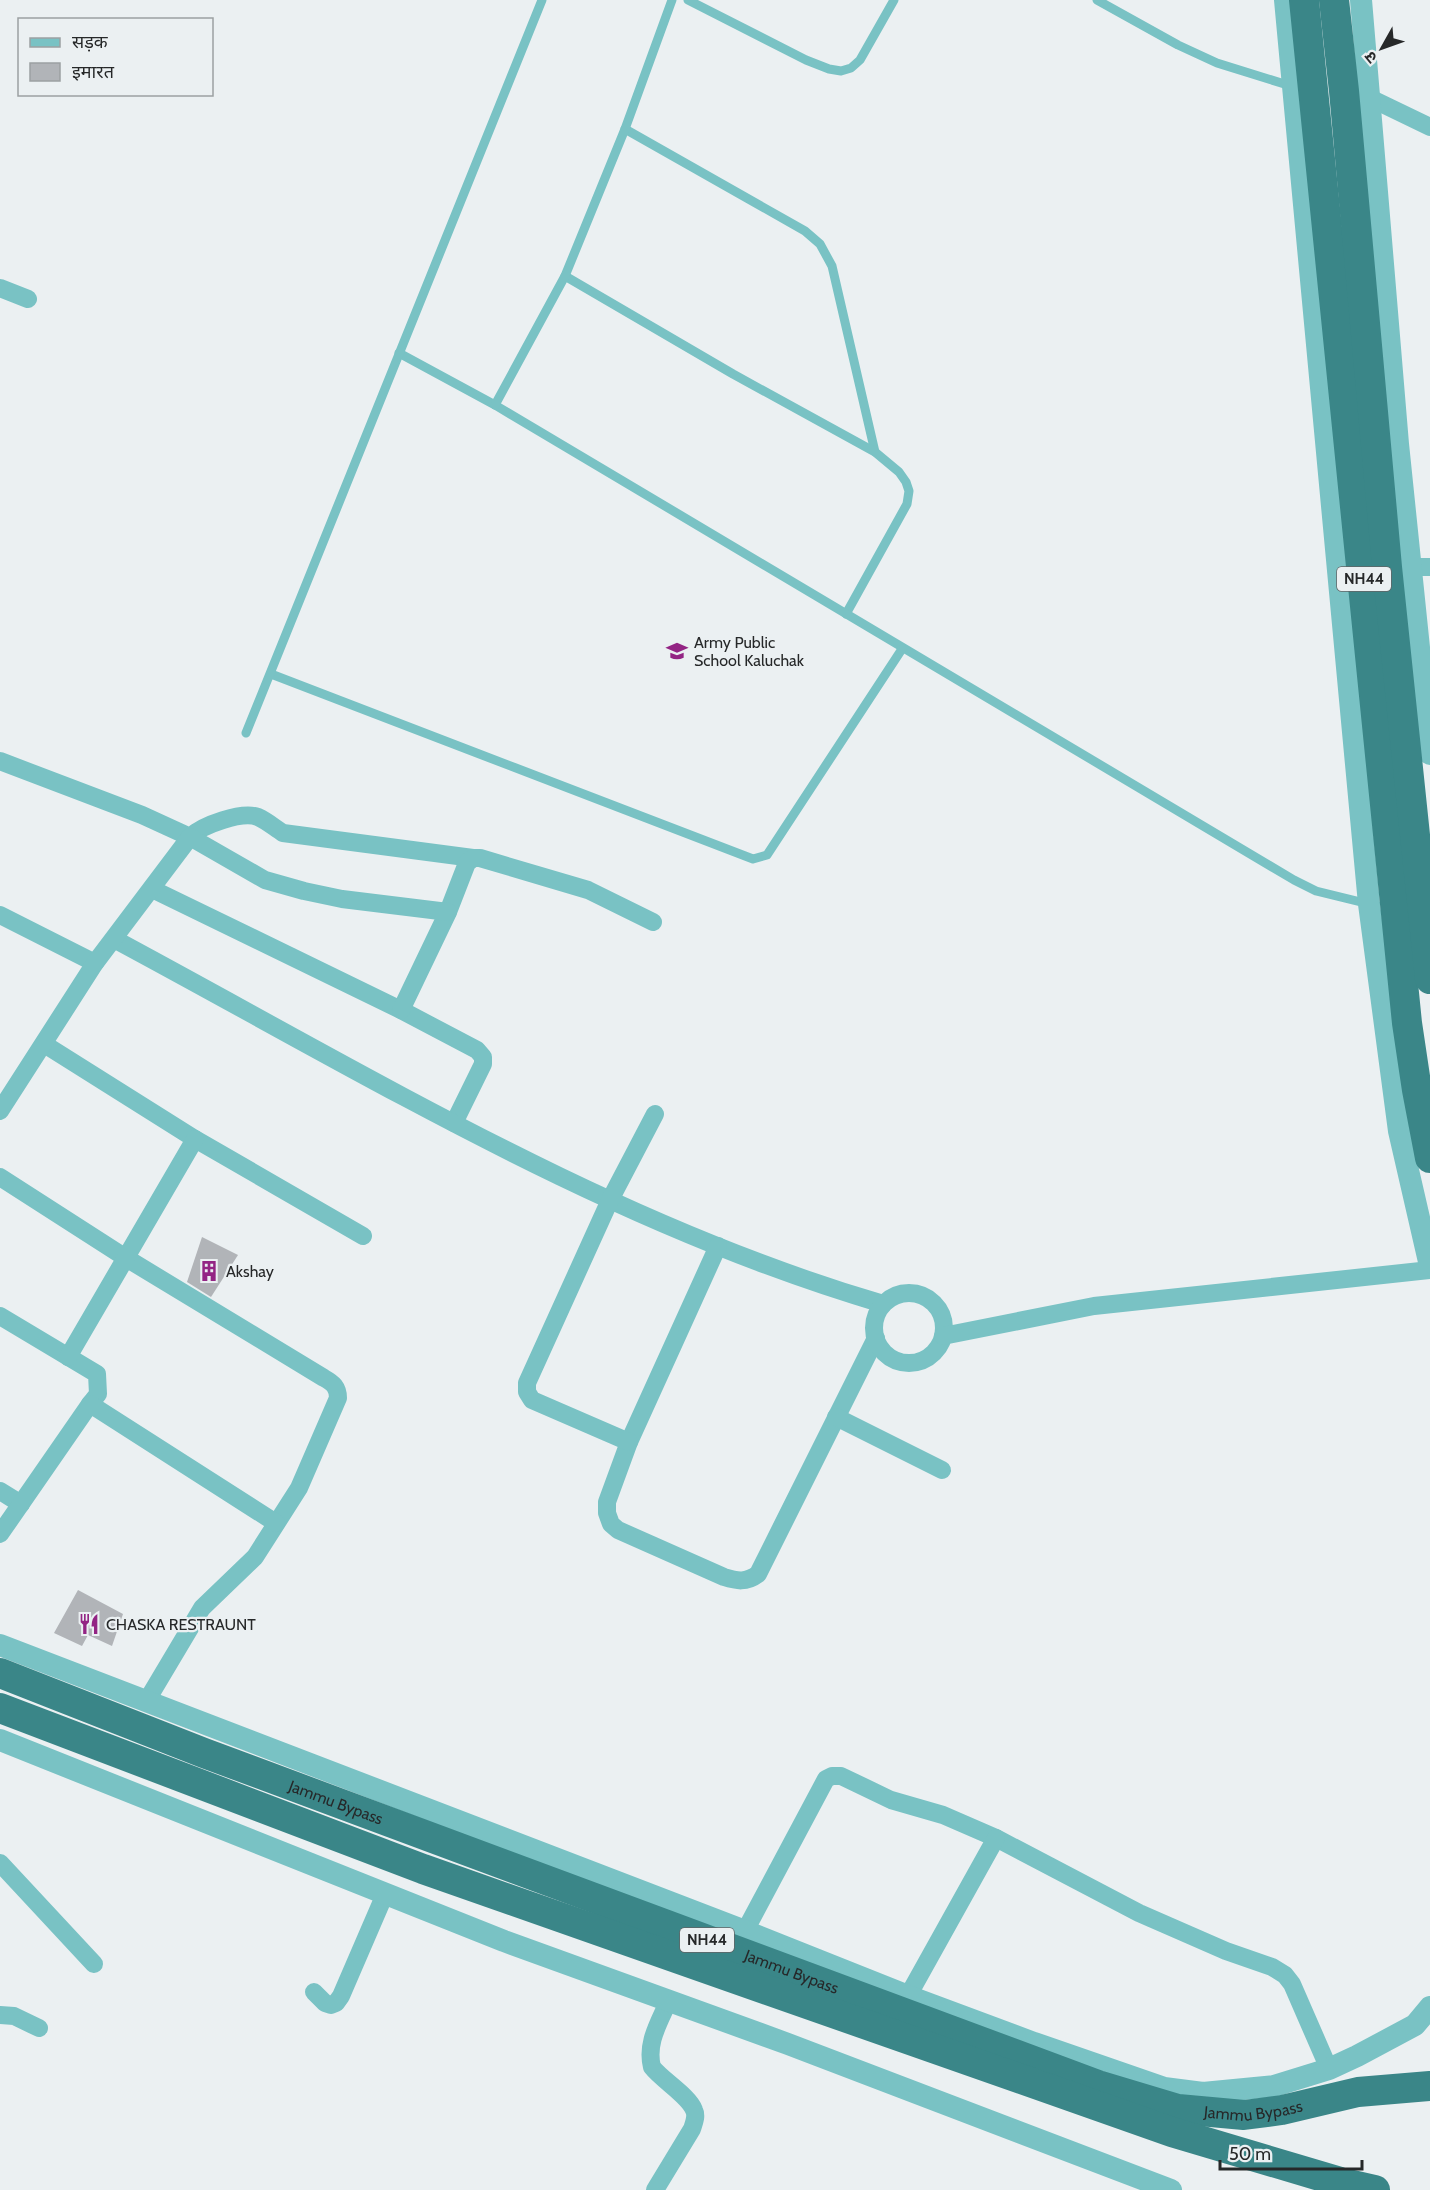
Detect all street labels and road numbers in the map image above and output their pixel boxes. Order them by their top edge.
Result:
road number: NH44 [1337,567,1391,591]
street label: Jammu Bypass [285,1776,386,1829]
road number: NH44 [680,1928,734,1952]
street label: Jammu Bypass [741,1945,841,1998]
street label: Jammu Bypass [1202,2096,1305,2125]

